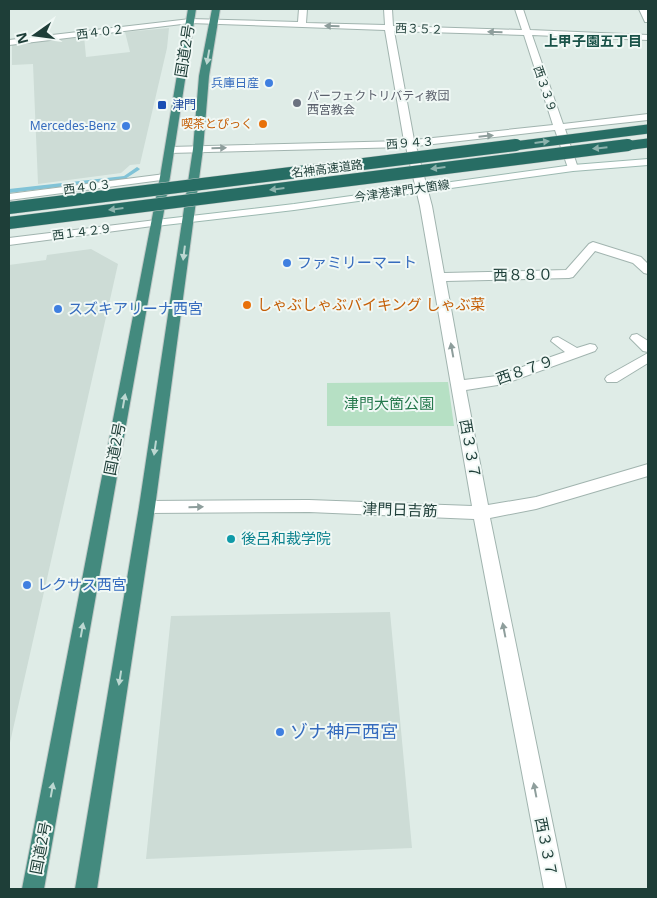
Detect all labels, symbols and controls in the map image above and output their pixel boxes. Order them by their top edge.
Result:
north arrow [10,10,60,60]
street label: 西３５２ [395,19,443,38]
street label: 西４０２ [75,20,125,43]
one-way arrow [324,21,340,29]
street label: 国道2号 [170,23,198,79]
one-way arrow [486,27,502,35]
text: N [11,30,32,46]
district label: 上甲子園五丁目 [544,31,642,50]
one-way arrow [204,49,212,64]
street label: 西３３９ [530,63,561,114]
place label: 兵庫日産 [211,74,259,91]
marker: 兵庫日産 [263,77,275,89]
place label: パーフェクトリバティ教団 西宮教会 [307,87,450,118]
place label: 津門 [172,96,196,113]
marker: パーフェクトリバティ教団 西宮教会 [291,97,303,109]
marker: 津門 [156,99,168,111]
place label: 喫茶とぴっく [181,115,253,132]
place label: Mercedes-Benz [30,117,116,134]
marker: 喫茶とぴっく [257,118,269,130]
marker: Mercedes-Benz [120,120,132,132]
street label: 西９４３ [385,132,435,153]
one-way arrow [478,132,494,140]
one-way arrow [535,138,551,146]
one-way arrow [211,144,227,152]
one-way arrow [591,145,607,153]
street label: 名神高速道路 [290,156,364,181]
one-way arrow [430,164,446,172]
street label: 西４０３ [62,175,112,198]
street label: 今津港津門大箇線 [353,175,451,206]
one-way arrow [269,185,285,193]
one-way arrow [108,205,124,213]
street label: 西１４２９ [51,219,113,244]
one-way arrow [180,245,188,261]
place label: ファミリーマート [297,252,417,272]
marker: ファミリーマート [281,257,293,269]
street label: 西８８０ [493,263,553,285]
place label: しゃぶしゃぶバイキング しゃぶ菜 [257,294,485,314]
place label: スズキアリーナ西宮 [68,298,203,318]
marker: しゃぶしゃぶバイキング しゃぶ菜 [241,299,253,311]
marker: スズキアリーナ西宮 [52,303,64,315]
one-way arrow [448,343,456,358]
street label: 西８７９ [493,350,556,388]
one-way arrow [120,393,128,409]
park label: 津門大箇公園 [344,393,434,413]
street label: 西３３７ [456,418,486,480]
street label: 国道2号 [99,421,129,477]
one-way arrow [151,441,159,457]
street label: 津門日吉筋 [362,498,438,520]
one-way arrow [188,503,204,511]
place label: 後呂和裁学院 [241,528,331,548]
marker: 後呂和裁学院 [225,533,237,545]
place label: レクサス西宮 [37,574,127,594]
marker: レクサス西宮 [21,579,33,591]
one-way arrow [78,622,86,638]
one-way arrow [500,622,508,638]
one-way arrow [116,670,124,686]
place label: ゾナ神戸西宮 [290,719,398,743]
marker: ゾナ神戸西宮 [274,726,286,738]
one-way arrow [49,781,57,797]
one-way arrow [531,781,539,797]
street label: 西３３７ [531,815,563,878]
street label: 国道2号 [25,820,55,876]

